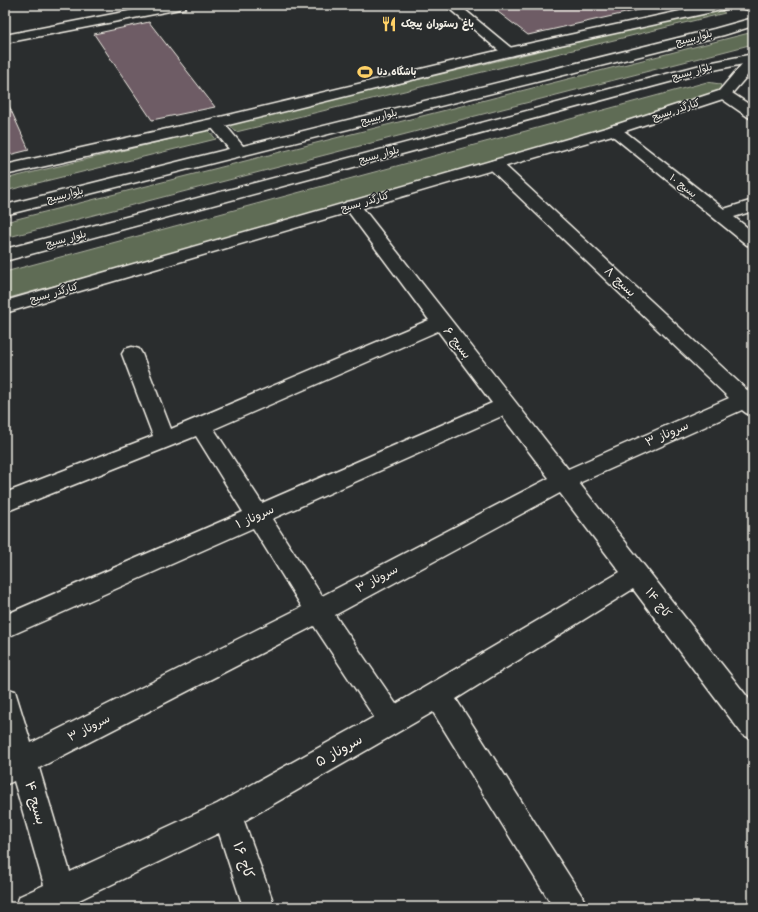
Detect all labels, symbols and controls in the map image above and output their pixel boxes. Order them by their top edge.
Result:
restaurant icon: باغ رستوران پیچک [380,15,398,33]
place label: باغ رستوران پیچک [401,17,474,31]
street label: بلواربسیج [674,27,714,49]
street label: بلوار بسیج [670,60,714,84]
sports icon: باشگاه دنا [356,63,374,81]
place label: باشگاه دنا [377,65,416,79]
street label: کنارگذر بسیج [650,96,702,124]
street label: بلواربسیج [359,106,399,128]
street label: بلوار بسیج [357,143,401,167]
street label: بسیج ۱۰ [666,171,700,201]
street label: بلواربسیج [45,184,85,206]
street label: کنارگذر بسیج [339,188,391,216]
street label: بلوار بسیج [44,227,88,251]
street label: بسیج ۸ [600,263,640,301]
street label: کنارگذر بسیج [28,279,80,307]
street label: بسیج ۶ [439,323,475,363]
street label: سروناز ۳ [643,417,691,451]
street label: سروناز ۱ [233,501,277,533]
street label: سروناز ۳ [353,561,401,597]
street label: کاج ۱۴ [641,584,675,622]
street label: سروناز ۳ [65,710,113,746]
street label: سروناز ۵ [312,730,366,772]
street label: بسیج ۴ [19,779,51,827]
street label: کاج ۱۶ [227,839,259,881]

